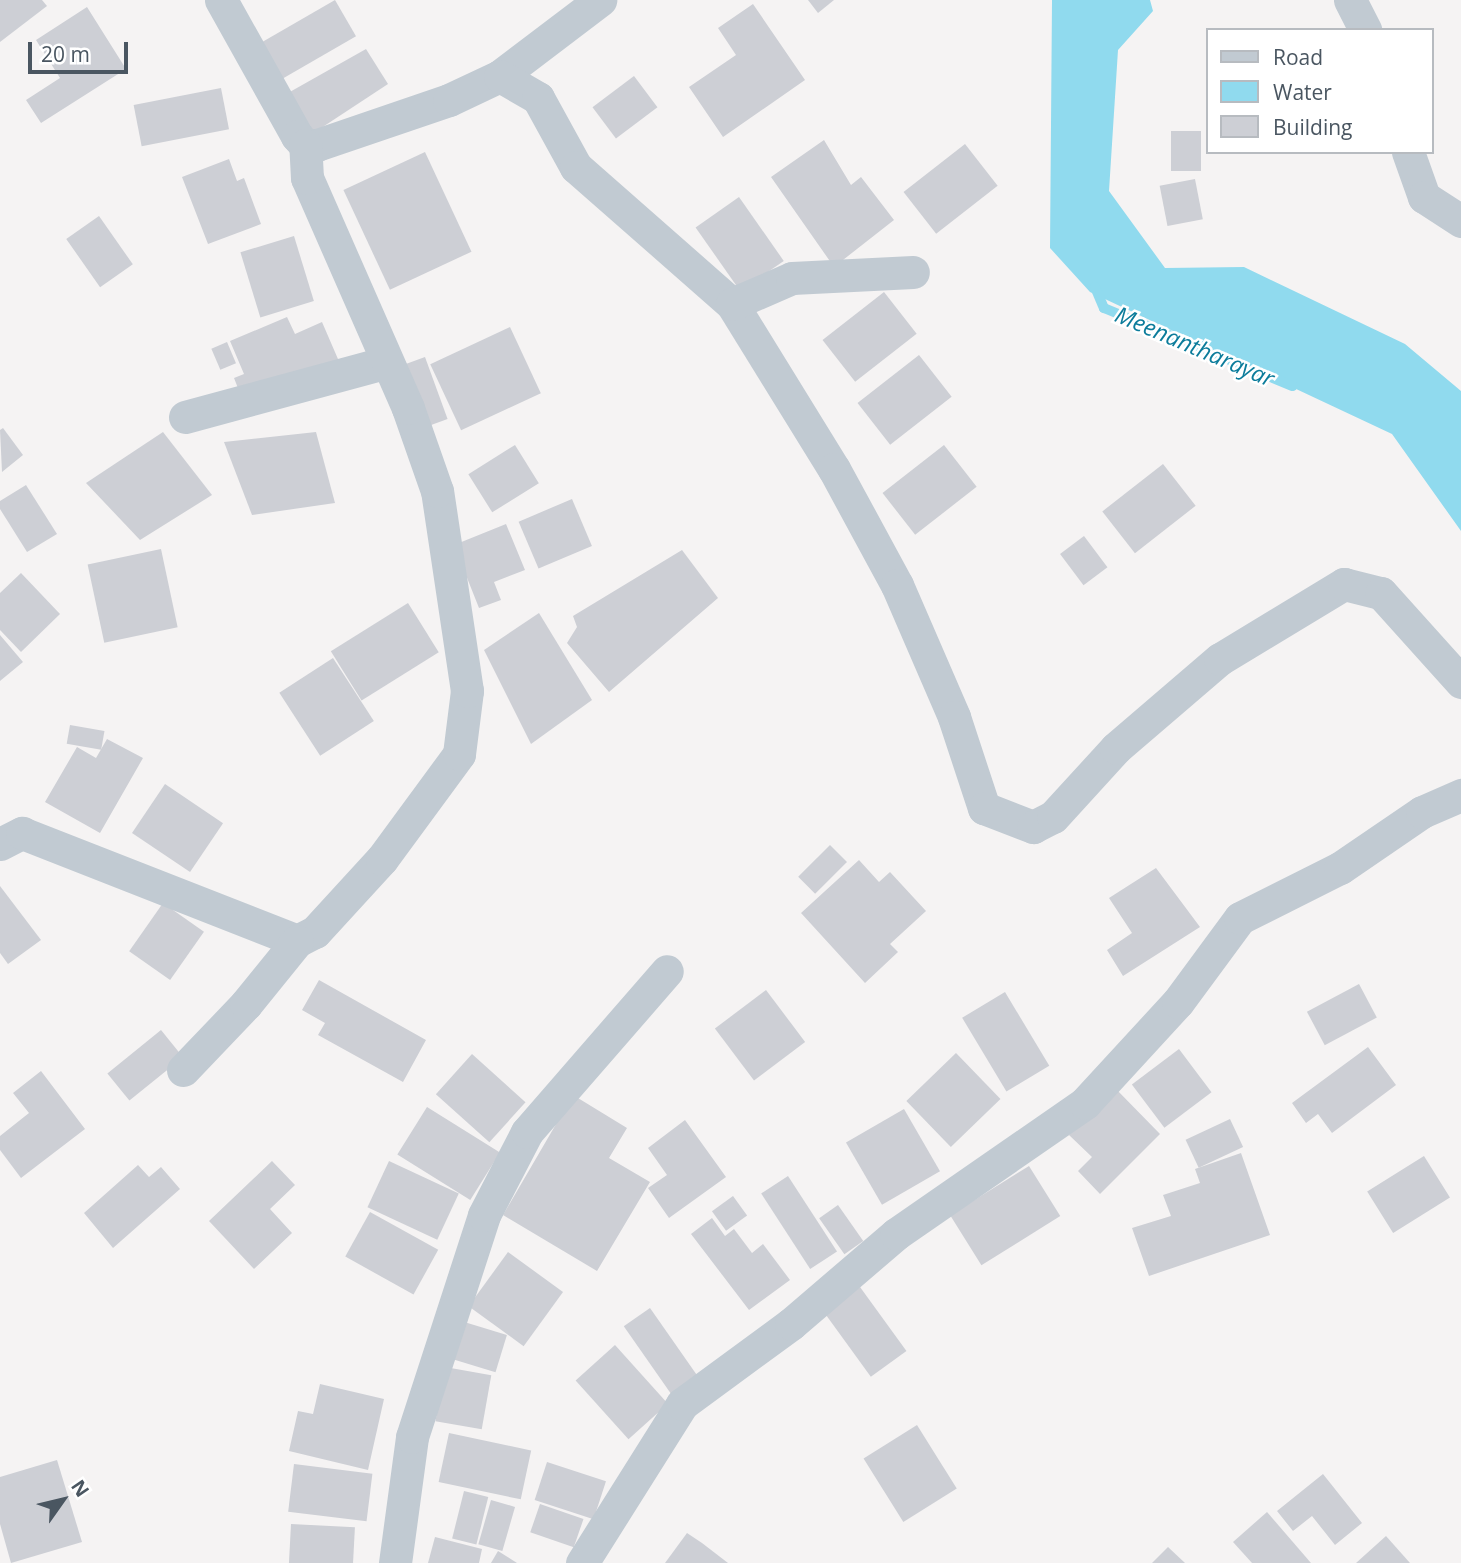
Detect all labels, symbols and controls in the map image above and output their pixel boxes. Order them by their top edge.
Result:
scale bar [32,28,131,72]
legend [1206,28,1433,154]
text: 20 m [41,40,90,68]
text: Road [1273,43,1323,71]
text: Water [1273,78,1332,106]
text: Building [1273,113,1352,141]
water label: Meenantharayar [1111,300,1279,392]
north arrow [28,1465,98,1535]
text: N [65,1475,96,1502]

